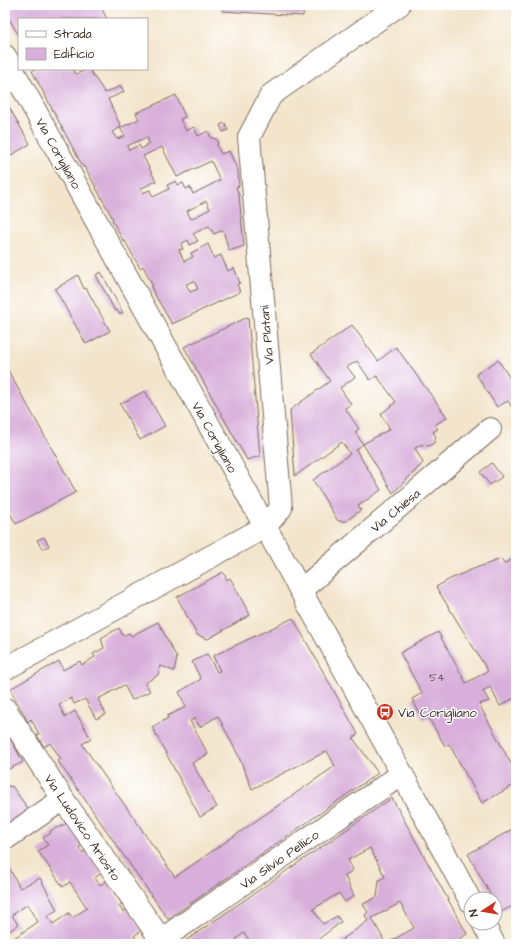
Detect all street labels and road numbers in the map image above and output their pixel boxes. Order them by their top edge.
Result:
street label: Via Corigliano [30,115,85,193]
street label: Via Platani [255,305,279,365]
street label: Via Corigliano [186,399,241,477]
street label: Via Chiesa [367,484,425,537]
street label: Via Ludovico Ariosto [40,771,125,885]
street label: Via Silvio Pellico [237,826,323,894]

